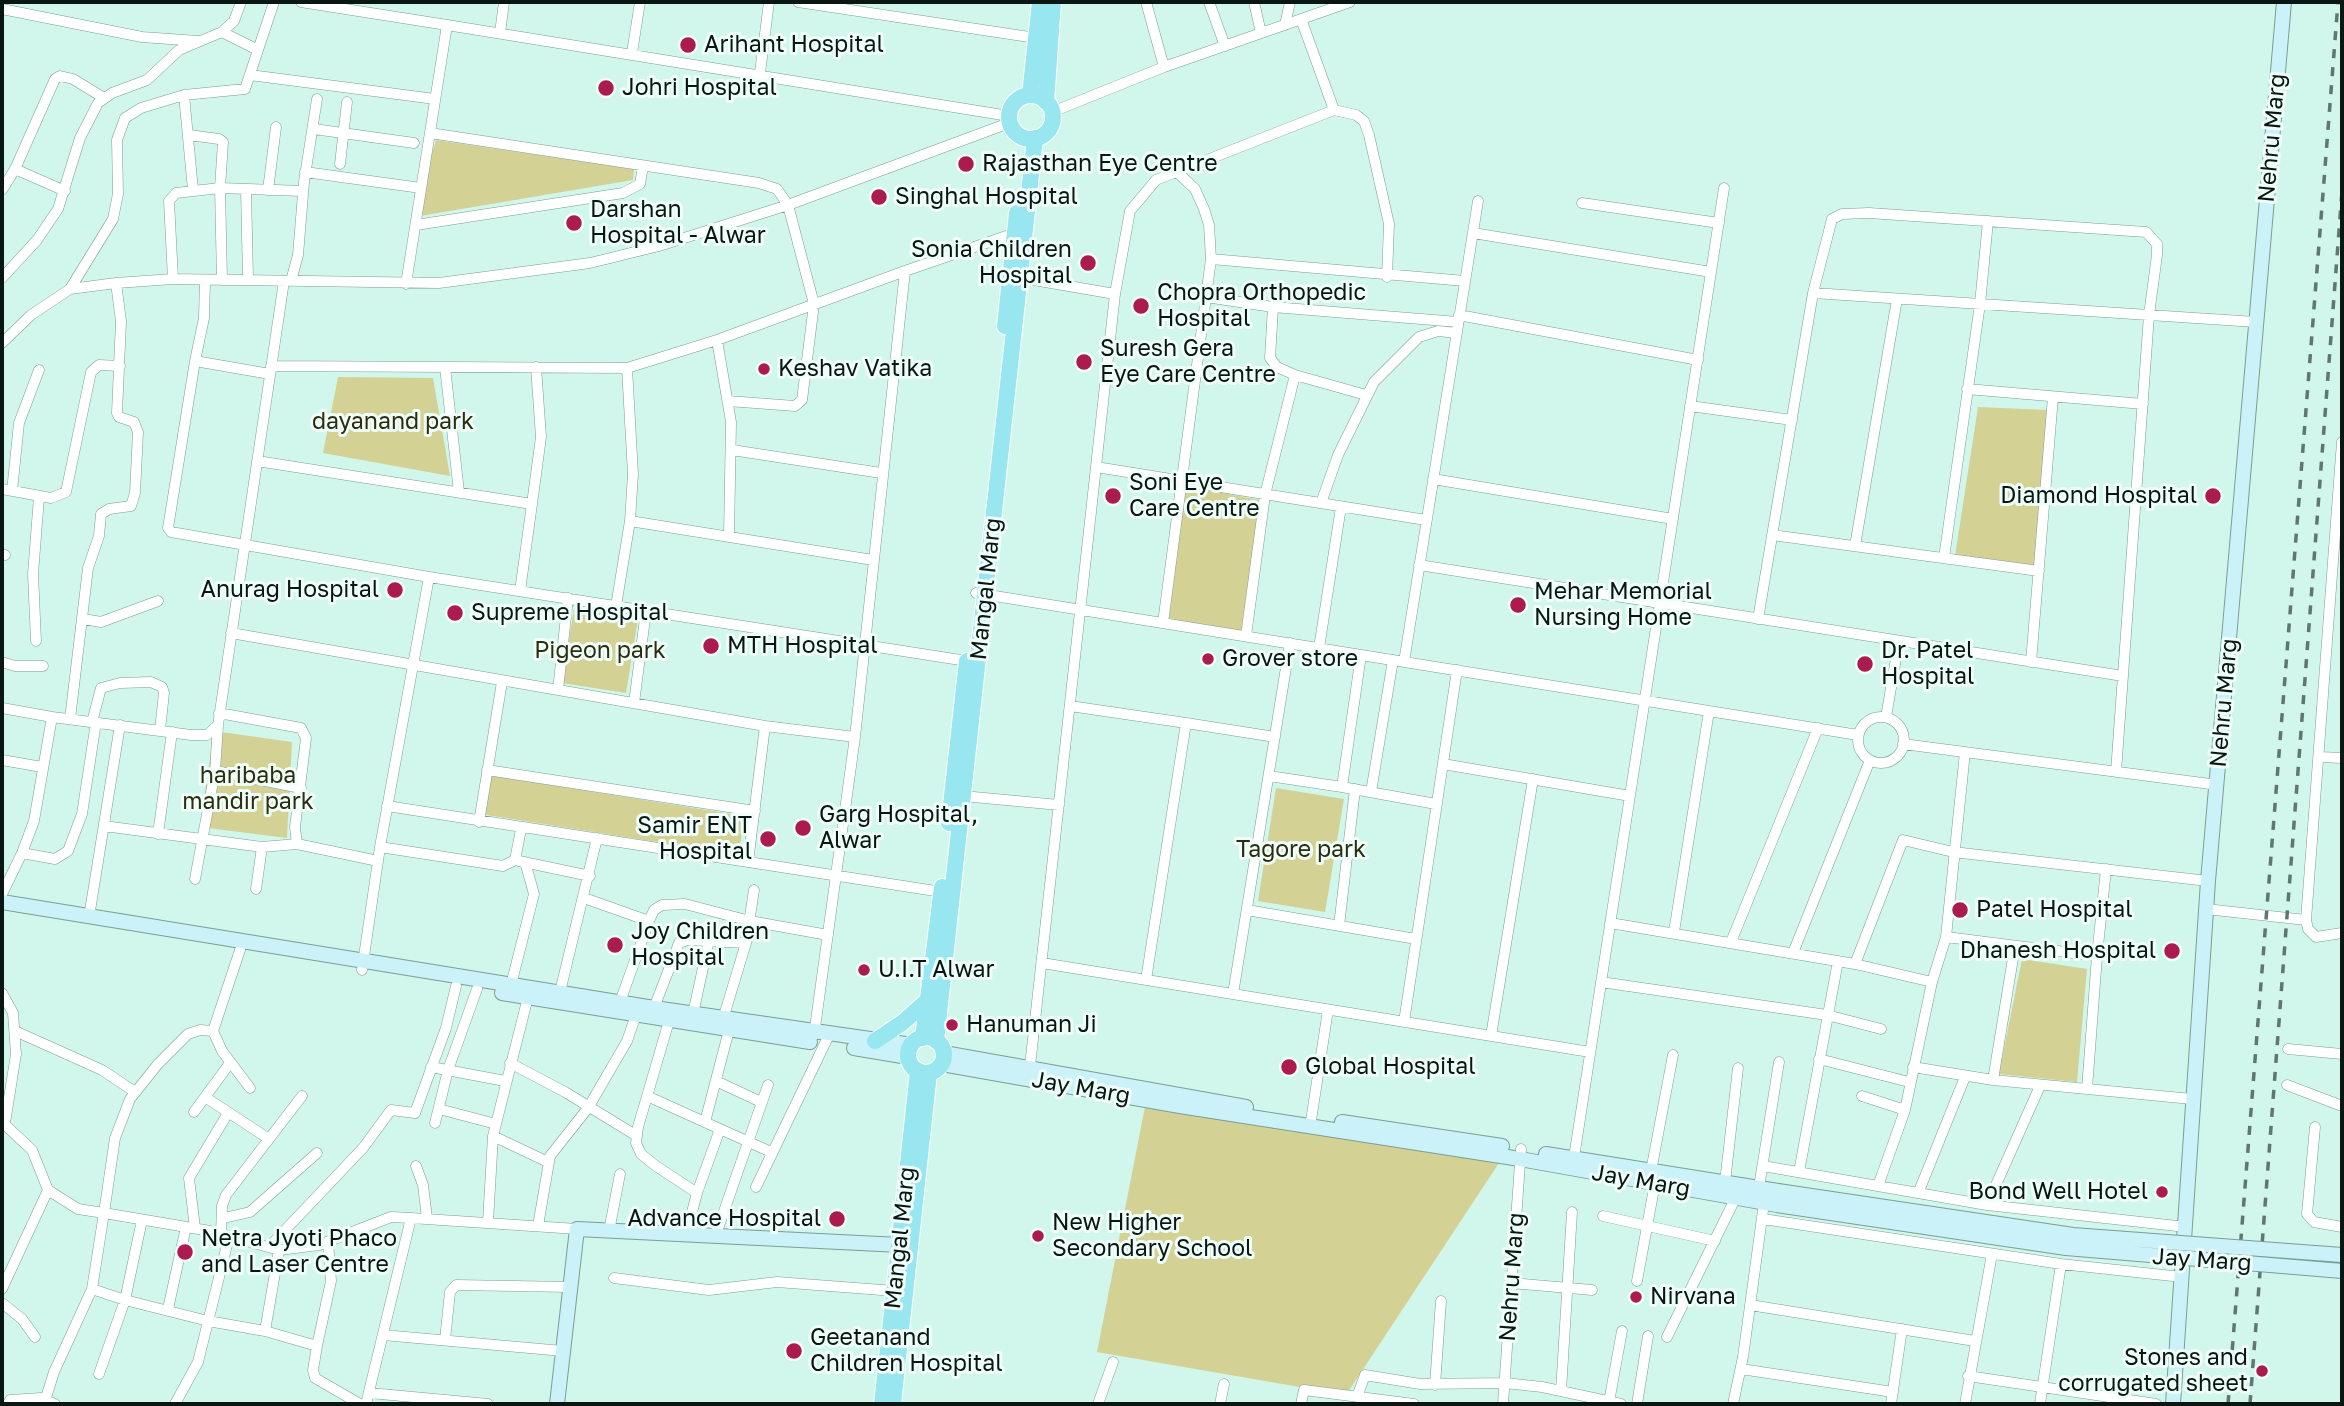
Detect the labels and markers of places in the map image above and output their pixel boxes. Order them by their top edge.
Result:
place label: Arihant Hospital [704,31,884,59]
marker: Arihant Hospital [678,35,698,55]
place label: Johri Hospital [622,74,777,102]
marker: Johri Hospital [596,78,616,98]
place label: Rajasthan Eye Centre [982,150,1217,178]
marker: Rajasthan Eye Centre [956,154,976,174]
place label: Singhal Hospital [895,183,1078,211]
marker: Singhal Hospital [869,187,889,207]
place label: Darshan Hospital - Alwar [590,196,766,250]
marker: Darshan Hospital - Alwar [564,213,584,233]
place label: Sonia Children Hospital [911,236,1072,290]
marker: Sonia Children Hospital [1078,253,1098,273]
place label: Chopra Orthopedic Hospital [1157,279,1366,333]
marker: Chopra Orthopedic Hospital [1131,296,1151,316]
place label: Suresh Gera Eye Care Centre [1100,335,1276,389]
marker: Suresh Gera Eye Care Centre [1074,352,1094,372]
place label: Keshav Vatika [778,355,932,383]
marker: Keshav Vatika [756,361,772,377]
place label: Soni Eye Care Centre [1129,469,1260,523]
place label: Diamond Hospital [2000,482,2197,510]
marker: Soni Eye Care Centre [1103,486,1123,506]
marker: Diamond Hospital [2203,486,2223,506]
place label: Anurag Hospital [201,576,379,604]
place label: Mehar Memorial Nursing Home [1534,578,1712,632]
marker: Anurag Hospital [385,580,405,600]
marker: Mehar Memorial Nursing Home [1508,595,1528,615]
place label: Supreme Hospital [471,599,669,627]
marker: Supreme Hospital [445,603,465,623]
place label: MTH Hospital [727,632,878,660]
marker: MTH Hospital [701,636,721,656]
place label: Dr. Patel Hospital [1881,637,1974,691]
place label: Grover store [1222,645,1358,673]
marker: Grover store [1200,651,1216,667]
marker: Dr. Patel Hospital [1855,654,1875,674]
place label: Garg Hospital, Alwar [819,801,978,855]
place label: Samir ENT Hospital [637,812,752,866]
marker: Garg Hospital, Alwar [793,818,813,838]
marker: Samir ENT Hospital [758,829,778,849]
place label: Patel Hospital [1976,896,2133,924]
marker: Patel Hospital [1950,900,1970,920]
place label: Joy Children Hospital [631,918,769,972]
marker: Joy Children Hospital [605,935,625,955]
place label: Dhanesh Hospital [1960,937,2156,965]
marker: Dhanesh Hospital [2162,941,2182,961]
place label: U.I.T Alwar [878,956,995,984]
marker: U.I.T Alwar [856,962,872,978]
place label: Hanuman Ji [966,1011,1097,1039]
marker: Hanuman Ji [944,1017,960,1033]
place label: Global Hospital [1305,1053,1476,1081]
marker: Global Hospital [1279,1057,1299,1077]
place label: Bond Well Hotel [1969,1178,2148,1206]
marker: Bond Well Hotel [2154,1184,2170,1200]
place label: Advance Hospital [627,1205,821,1233]
marker: Advance Hospital [827,1209,847,1229]
place label: New Higher Secondary School [1052,1209,1252,1263]
place label: Netra Jyoti Phaco and Laser Centre [201,1225,397,1279]
marker: New Higher Secondary School [1030,1228,1046,1244]
marker: Netra Jyoti Phaco and Laser Centre [175,1242,195,1262]
place label: Nirvana [1650,1283,1736,1311]
marker: Nirvana [1628,1289,1644,1305]
place label: Geetanand Children Hospital [810,1324,1003,1378]
marker: Geetanand Children Hospital [784,1341,804,1361]
place label: Stones and corrugated sheet [2058,1344,2248,1398]
marker: Stones and corrugated sheet [2254,1363,2270,1379]

